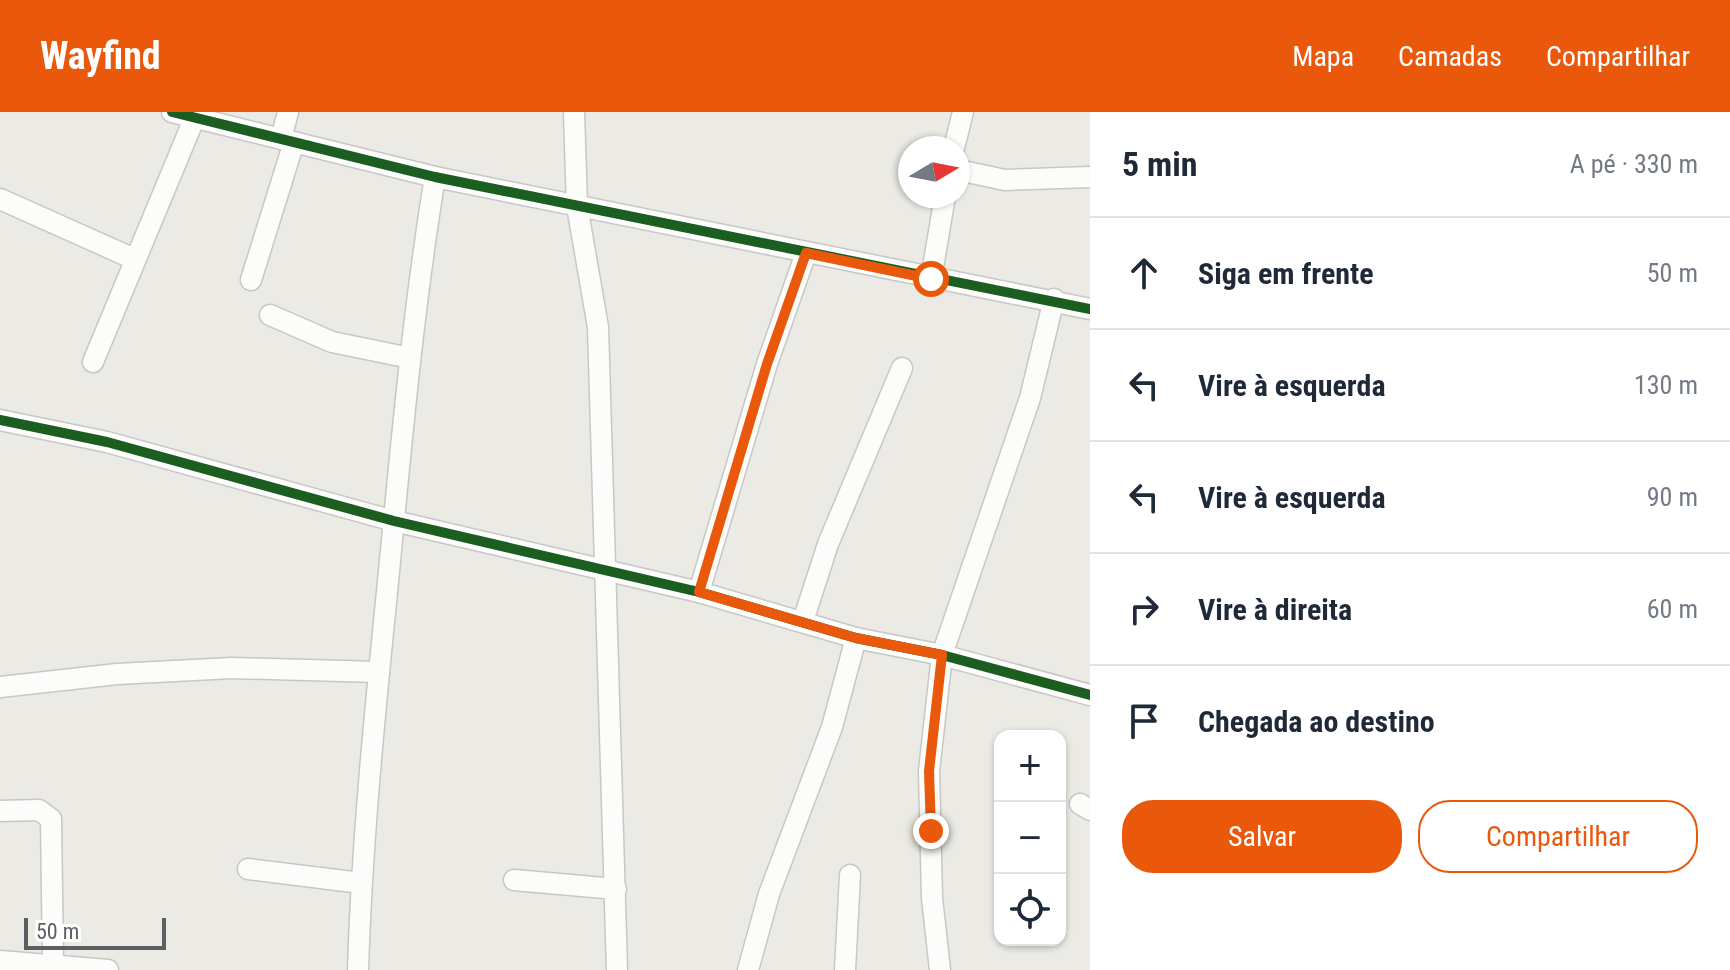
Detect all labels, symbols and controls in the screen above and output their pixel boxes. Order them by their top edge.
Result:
text: Wayfind [40,34,161,78]
text: Mapa [1292,40,1354,73]
text: Camadas [1398,40,1502,73]
text: Compartilhar [1546,40,1690,73]
north arrow [898,136,970,208]
text: 5 min [1122,144,1198,184]
text: A pé · 330 m [1570,149,1698,179]
icon: ahead [1122,251,1166,295]
text: Siga em frente [1198,256,1374,291]
text: 50 m [1647,258,1698,288]
route start [913,261,949,297]
icon: left [1122,363,1166,407]
text: Vire à esquerda [1198,368,1386,403]
text: 130 m [1634,370,1698,400]
icon: left [1122,475,1166,519]
text: Vire à esquerda [1198,480,1386,515]
text: 90 m [1647,482,1698,512]
icon: right [1122,587,1166,631]
text: Vire à direita [1198,592,1352,627]
text: 60 m [1647,594,1698,624]
icon: arrive [1122,699,1166,743]
text: Chegada ao destino [1198,704,1435,739]
map controls [994,730,1066,946]
button: + [994,730,1066,802]
button: Salvar [1122,800,1402,873]
button: Compartilhar [1418,800,1698,873]
button: − [994,802,1066,874]
route end [913,813,949,849]
button: locate [994,874,1066,946]
scale bar [24,914,166,950]
text: 50 m [36,919,79,944]

